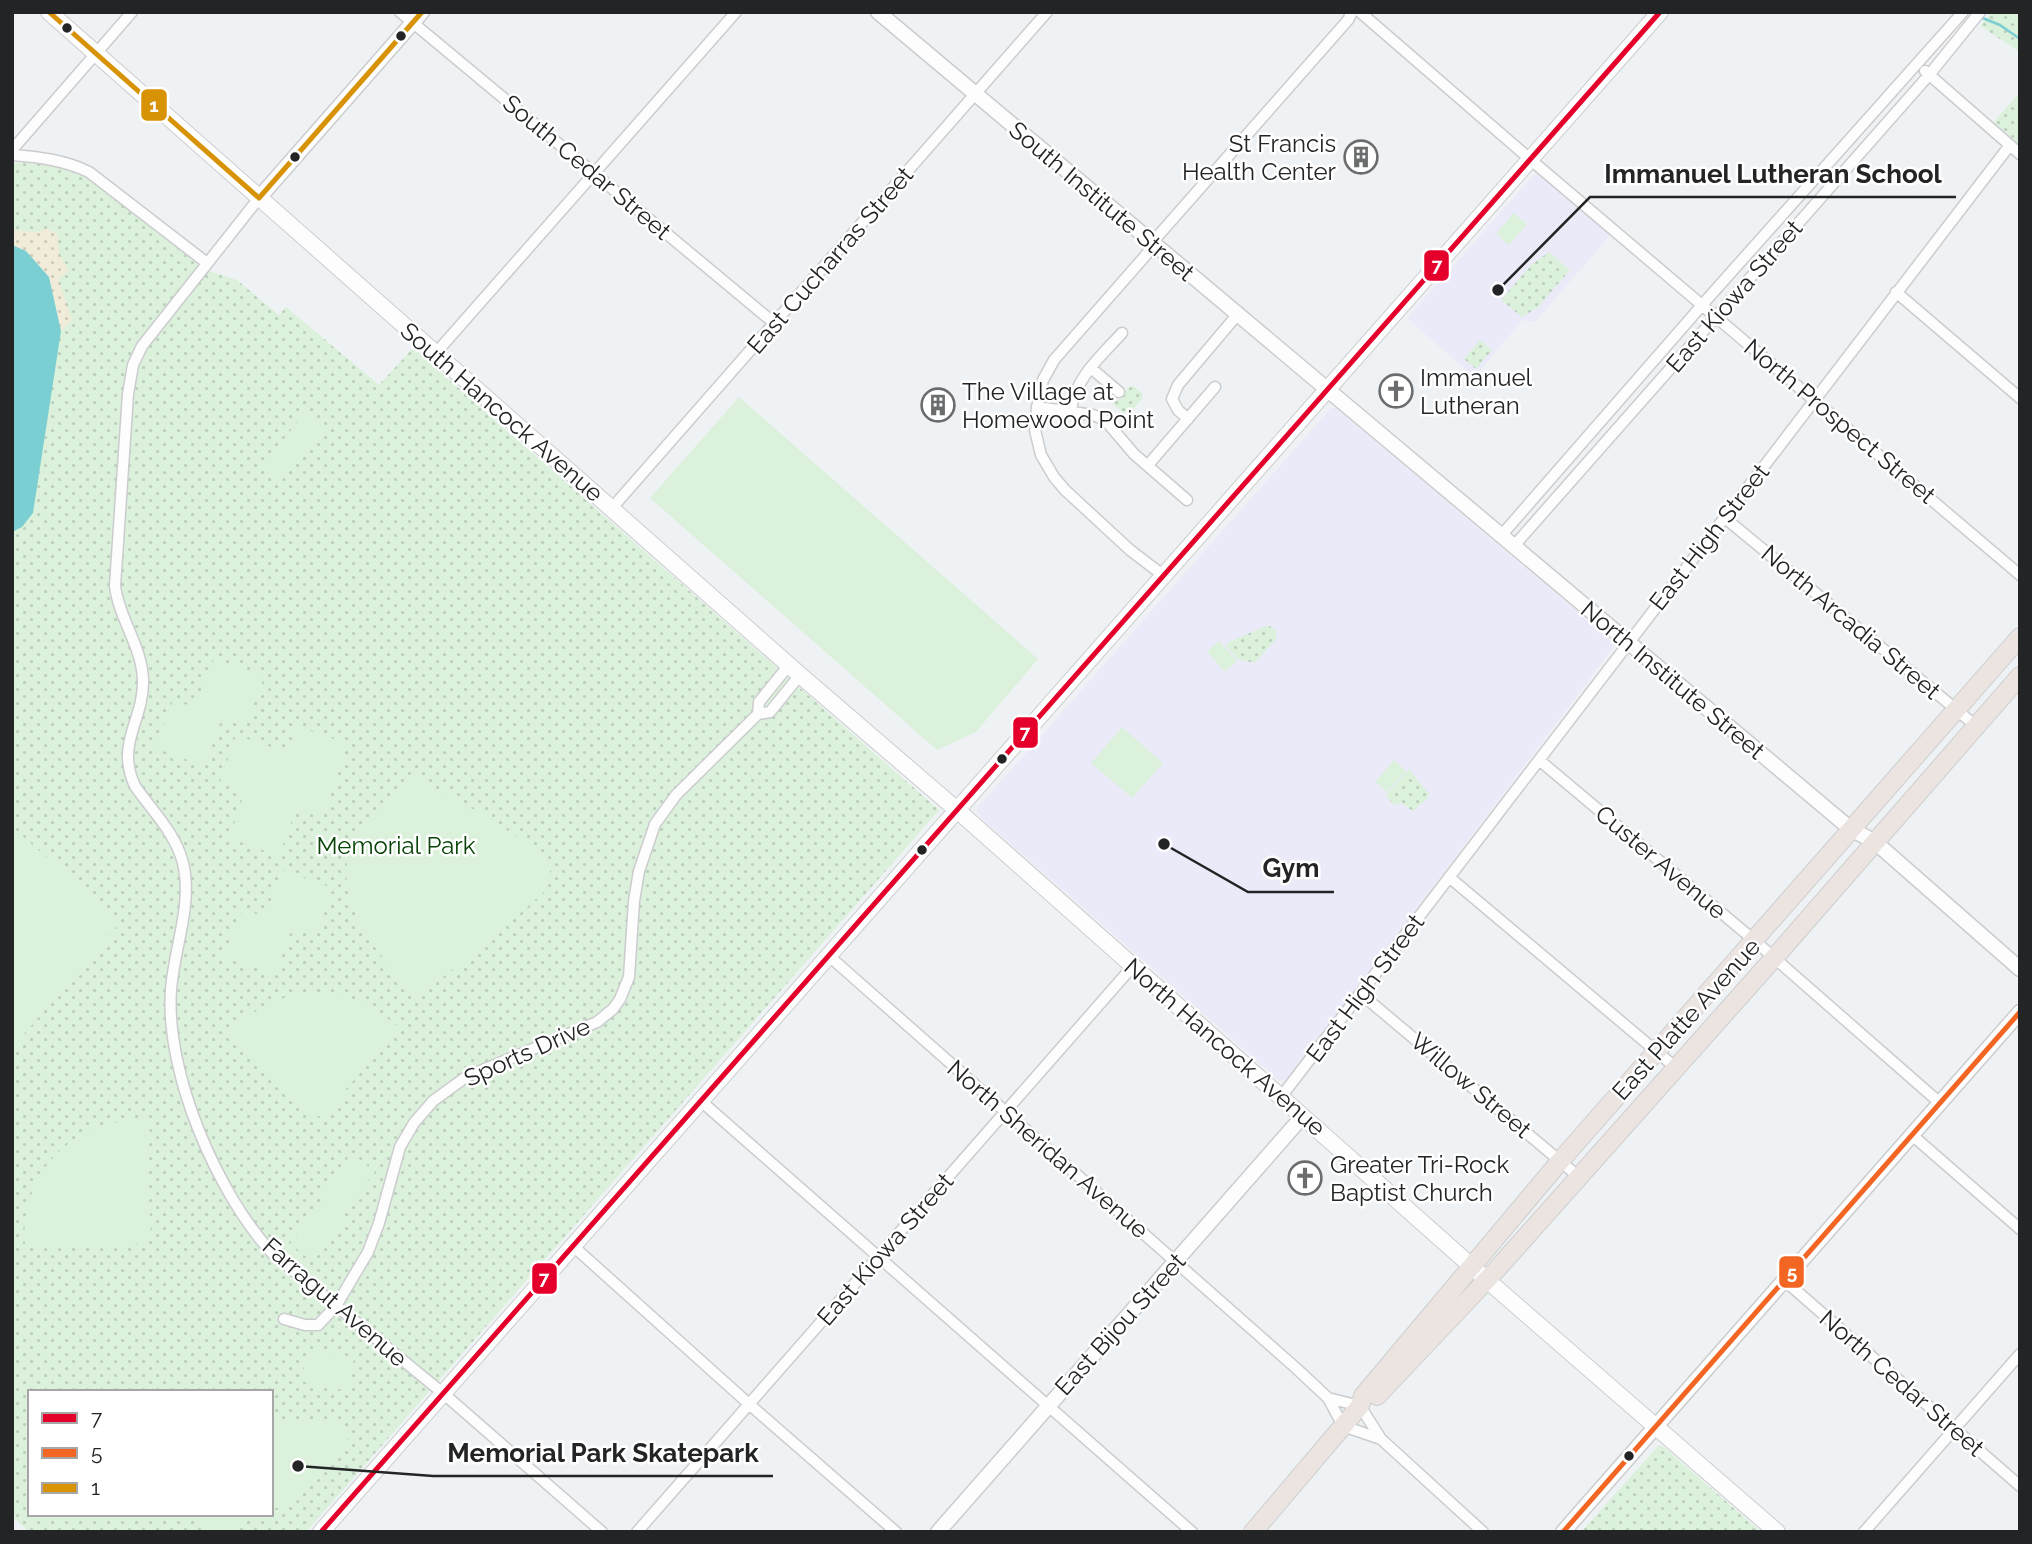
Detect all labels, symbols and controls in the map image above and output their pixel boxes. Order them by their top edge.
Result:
unlabelled marker [60,21,74,35]
unlabelled marker [394,29,408,43]
line badge: 1 [140,88,168,122]
street label: South Cedar Street [497,88,677,246]
text: 1 [149,94,159,116]
street label: South Institute Street [1003,115,1201,287]
place label: St Francis Health Center [1182,129,1337,186]
building icon: St Francis Health Center [1342,138,1380,176]
unlabelled marker [288,150,302,164]
callout: Immanuel Lutheran School [1590,150,1956,197]
text: Immanuel Lutheran School [1604,159,1942,189]
street label: East Cucharras Street [741,160,919,360]
street label: East Kiowa Street [1660,214,1808,378]
line badge: 7 [1423,249,1450,282]
text: 7 [1432,254,1443,276]
street label: South Hancock Avenue [395,316,609,508]
street label: North Prospect Street [1738,333,1942,509]
place label: Immanuel Lutheran [1420,363,1532,420]
church icon: Immanuel Lutheran [1377,372,1415,410]
place label: The Village at Homewood Point [962,377,1154,434]
building icon: The Village at Homewood Point [919,386,957,424]
street label: East High Street [1643,458,1775,616]
street label: North Arcadia Street [1756,539,1946,705]
street label: North Institute Street [1575,595,1771,765]
line badge: 7 [1012,716,1039,749]
text: 7 [1020,721,1031,743]
unlabelled marker [995,752,1009,766]
street label: Custer Avenue [1590,799,1732,925]
park label: Memorial Park [317,831,476,860]
unlabelled marker [915,843,929,857]
callout: Gym [1248,845,1334,892]
text: Gym [1262,853,1320,883]
street label: East High Street [1300,908,1430,1068]
street label: East Platte Avenue [1606,932,1766,1106]
street label: North Hancock Avenue [1119,952,1331,1142]
street label: Sports Drive [459,1011,595,1093]
street label: Willow Street [1405,1026,1537,1144]
street label: North Sheridan Avenue [941,1054,1155,1244]
place label: Greater Tri-Rock Baptist Church [1330,1150,1509,1207]
church icon: Greater Tri-Rock Baptist Church [1286,1159,1324,1197]
street label: East Kiowa Street [811,1167,959,1331]
street label: Farragut Avenue [257,1231,413,1373]
street label: East Bijou Street [1049,1247,1191,1401]
line badge: 5 [1778,1255,1805,1289]
text: 5 [1787,1261,1797,1283]
line badge: 7 [531,1262,558,1295]
text: 7 [539,1267,550,1289]
street label: North Cedar Street [1814,1304,1990,1462]
legend [28,1390,273,1516]
text: 7 [91,1405,103,1430]
callout: Memorial Park Skatepark [433,1429,773,1476]
text: Memorial Park Skatepark [447,1438,759,1468]
text: 5 [91,1440,102,1465]
unlabelled marker [1622,1449,1636,1463]
text: 1 [91,1475,100,1500]

